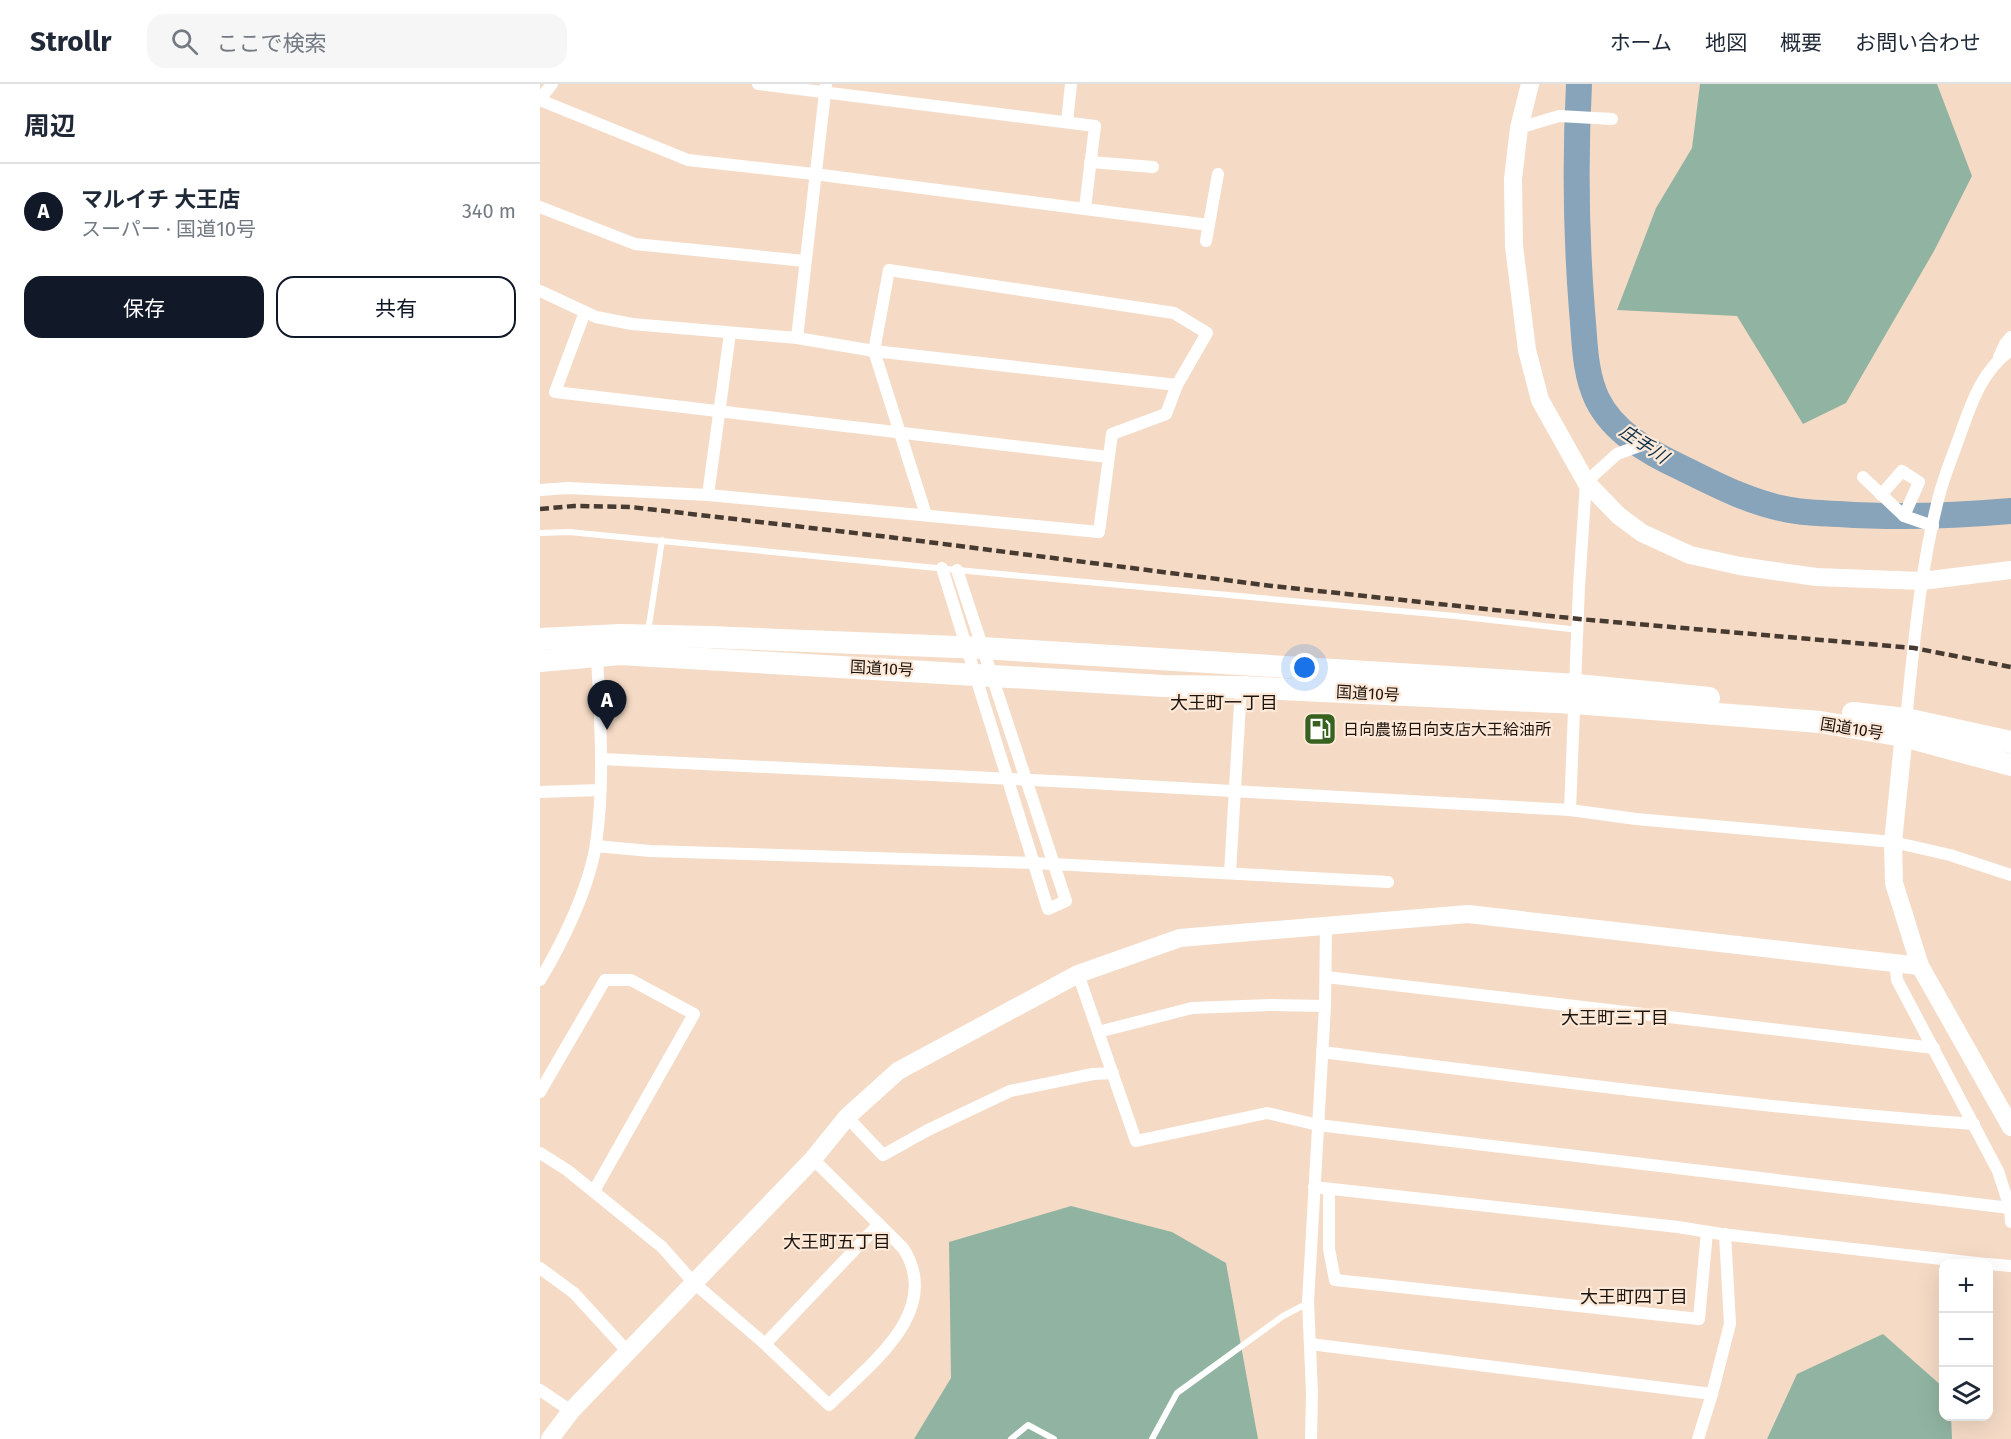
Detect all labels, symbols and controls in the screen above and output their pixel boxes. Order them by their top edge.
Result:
search box [147,14,567,68]
text: Strollr [30,25,111,58]
icon: search [168,25,201,58]
text: ここで検索 [216,30,326,57]
text: ホーム [1610,30,1672,56]
text: 地図 [1705,30,1747,56]
text: 概要 [1780,30,1822,56]
text: お問い合わせ [1855,30,1981,56]
text: 周辺 [24,111,76,142]
text: マルイチ 大王店 [81,186,240,213]
text: A [38,199,49,223]
text: 340 m [462,199,516,223]
text: スーパー · 国道10号 [81,217,256,241]
button: 保存 [24,276,264,338]
button: 共有 [276,276,516,338]
water label: 庄手川 [1615,420,1674,469]
your location [1290,653,1319,682]
street label: 国道10号 [850,657,914,680]
pin: A [588,680,626,730]
street label: 国道10号 [1336,682,1400,705]
district label: 大王町一丁目 [1170,692,1278,714]
fuel station icon: 日向農協日向支店大王給油所 [1302,711,1338,747]
street label: 国道10号 [1819,714,1885,743]
place label: 日向農協日向支店大王給油所 [1343,720,1551,739]
district label: 大王町三丁目 [1561,1007,1669,1029]
district label: 大王町五丁目 [783,1231,891,1253]
map controls [1939,1259,1993,1421]
button: + [1939,1259,1993,1313]
district label: 大王町四丁目 [1580,1286,1688,1308]
button: − [1939,1313,1993,1367]
button: layers [1939,1367,1993,1421]

